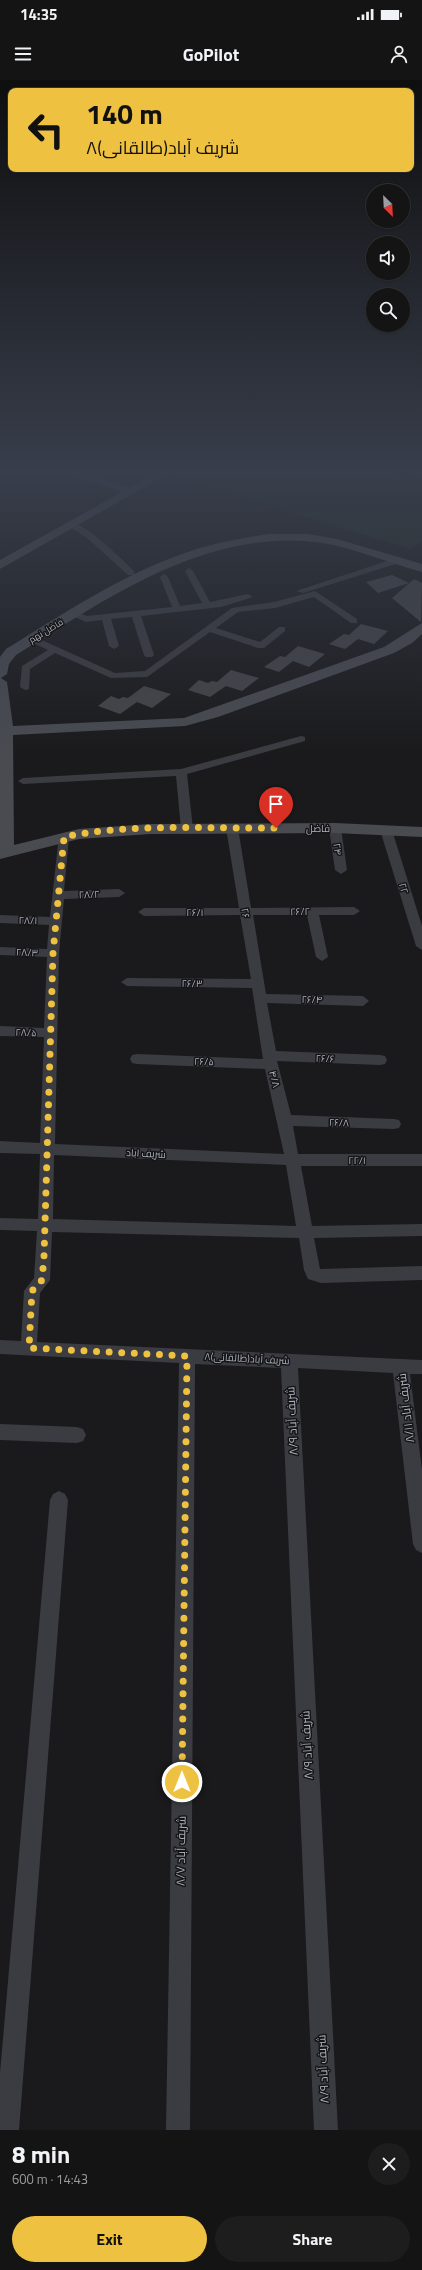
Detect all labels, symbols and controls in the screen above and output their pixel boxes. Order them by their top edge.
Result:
text: 14:35 [20,3,57,26]
text: GoPilot [183,41,239,68]
icon: menu [12,43,34,65]
icon: person [388,43,410,65]
text: 140 m [86,92,163,135]
icon: left [20,104,72,156]
text: ۸شریف آباد(طالقانی) [86,134,239,161]
north arrow [366,184,410,228]
map controls [366,184,410,332]
button: sound [366,236,410,280]
button: search [366,288,410,332]
street label: فاضل نهم [26,615,65,646]
pin [259,787,293,828]
icon: arrive [265,793,287,815]
street label: فاضل [306,821,330,836]
street label: ۲۴ [329,842,346,856]
street label: ۲۲ [395,881,412,895]
street label: ۲۸/۲ [78,887,100,902]
street label: ۲۶/۲ [290,904,310,919]
street label: ۲۶/۱ [186,905,204,920]
street label: ۲۶ [237,907,254,920]
street label: ۲۸/۱ [18,913,37,928]
street label: ۲۸/۳ [16,945,39,960]
street label: ۲۶/۳ [181,976,203,991]
street label: ۲۶/۴ [301,992,323,1007]
street label: ۲۸/۵ [15,1025,37,1040]
street label: ۲۶/۶ [315,1051,335,1066]
street label: ۲۶/۵ [194,1054,214,1069]
street label: ۴/۸ [265,1069,284,1089]
street label: ۲۶/۸ [329,1115,349,1130]
street label: شریف اباد [126,1145,166,1162]
street label: ۲۲/۱ [348,1153,366,1168]
street label: ۸شریف آباد(طالقانی) [204,1349,290,1368]
street label: شریف آباد ۸/۱۱ [392,1372,419,1444]
street label: شریف آباد ۸/۹ [280,1386,303,1456]
street label: شریف آباد ۸/۹ [295,1710,318,1780]
position arrow [161,1761,203,1803]
street label: شریف آباد ۸/۷ [170,1816,191,1886]
street label: شریف آباد ۸/۹ [311,2034,334,2104]
text: 8 min [12,2136,70,2172]
button: close [368,2143,410,2185]
text: 600 m · 14:43 [12,2169,88,2189]
button: Exit [12,2216,207,2262]
button: Share [215,2216,410,2262]

